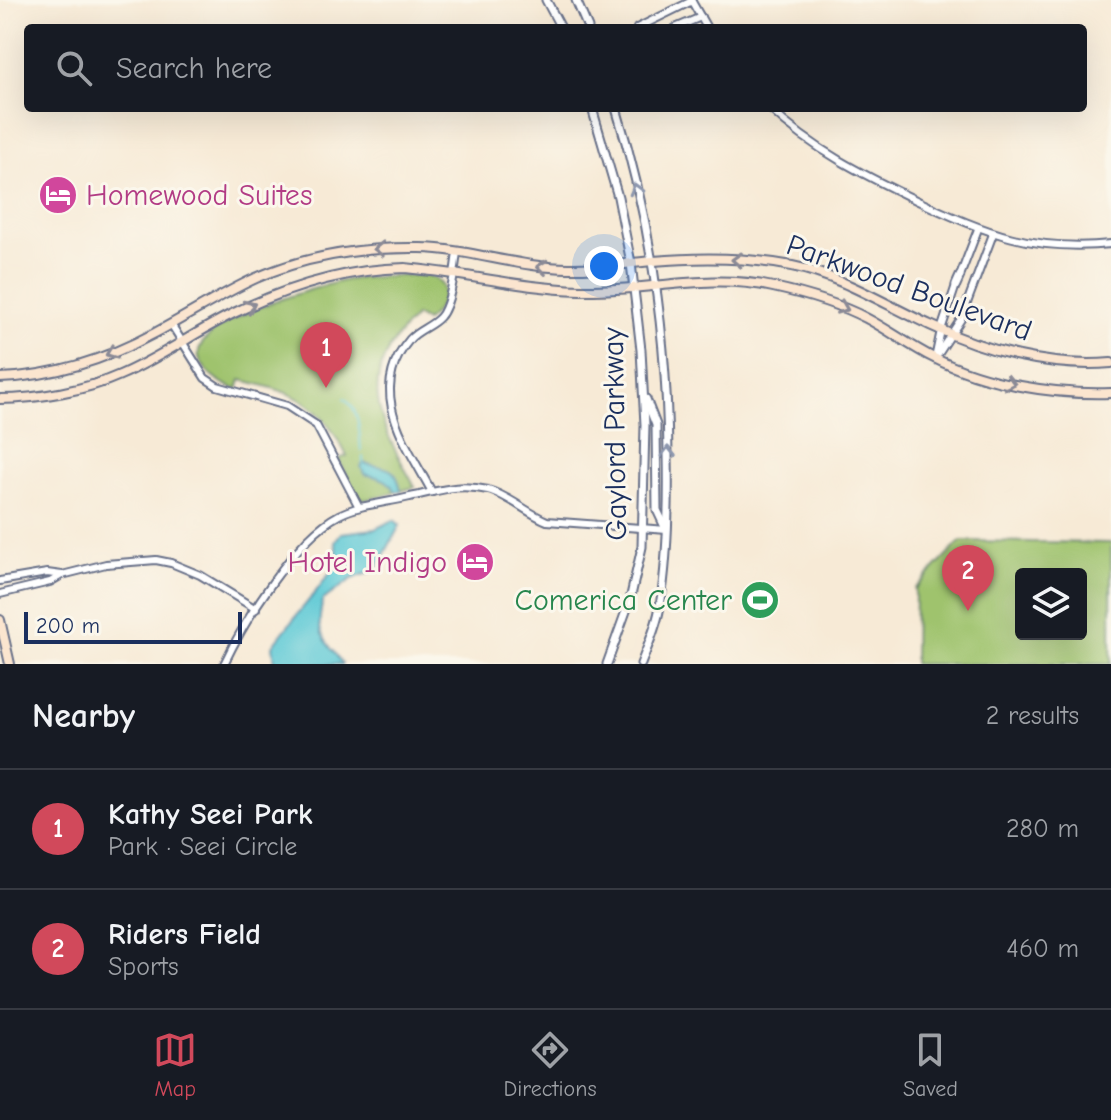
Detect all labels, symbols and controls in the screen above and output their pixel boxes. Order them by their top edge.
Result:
search box [24,24,1087,112]
icon: search [52,46,96,90]
text: Search here [116,51,272,86]
hotel icon: Homewood Suites [37,174,79,216]
place label: Homewood Suites [86,178,312,213]
one-way arrow [629,183,646,197]
street label: Parkwood Boulevard [782,227,1036,349]
one-way arrow [372,240,385,258]
your location [584,246,624,286]
one-way arrow [730,251,743,268]
one-way arrow [535,258,548,275]
one-way arrow [835,299,849,315]
one-way arrow [242,300,257,316]
pin: 1 [300,322,352,388]
street label: Gaylord Parkway [596,326,634,541]
one-way arrow [105,343,119,360]
one-way arrow [1002,374,1016,391]
one-way arrow [660,445,677,458]
hotel icon: Hotel Indigo [454,541,496,583]
place label: Hotel Indigo [288,545,447,580]
pin: 2 [942,545,994,611]
map controls [1015,568,1087,640]
button: layers [1015,568,1087,640]
sports icon: Comerica Center [739,579,781,621]
place label: Comerica Center [515,583,732,618]
scale bar [24,608,242,644]
text: 200 m [36,613,100,639]
text: Nearby [32,696,135,736]
text: 2 results [986,701,1079,731]
text: Kathy Seei Park [108,797,313,832]
text: 1 [53,814,63,844]
text: 280 m [1006,814,1079,844]
text: Park · Seei Circle [108,832,297,862]
text: Riders Field [108,917,261,952]
text: 2 [52,934,64,964]
text: 460 m [1006,934,1079,964]
text: Sports [108,952,179,982]
tab: Map [153,1028,197,1102]
tab: Directions [504,1028,597,1102]
tab: Saved [903,1028,958,1102]

